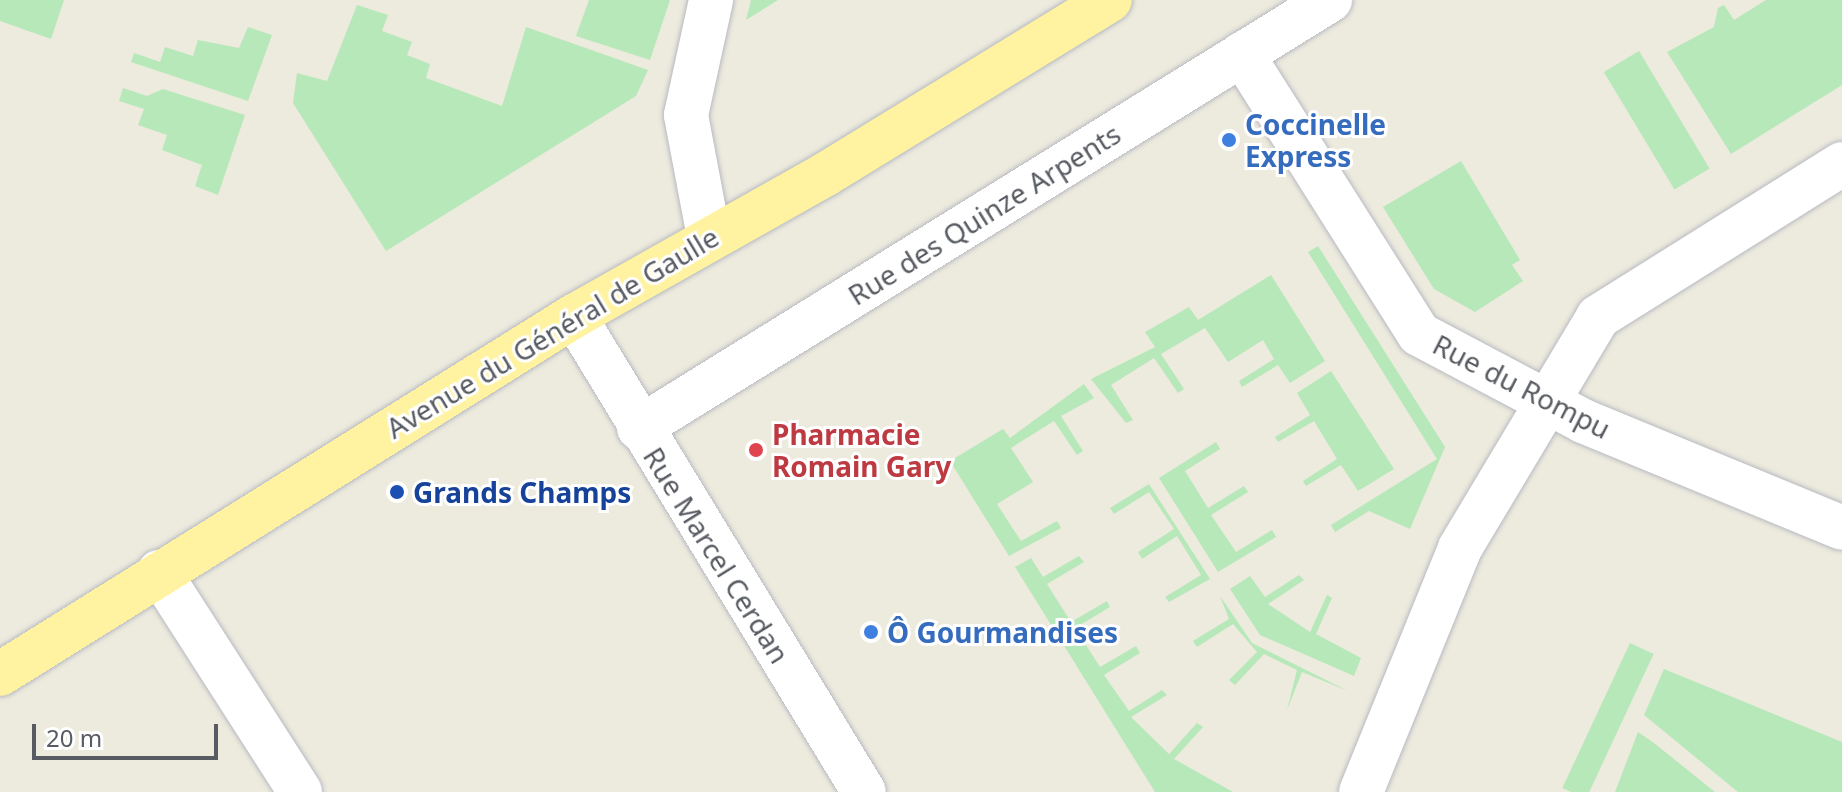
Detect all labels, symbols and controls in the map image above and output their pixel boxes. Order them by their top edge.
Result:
place label: Coccinelle Express [1245,107,1386,173]
street label: Rue des Quinze Arpents [842,116,1126,312]
marker: Coccinelle Express [1220,131,1238,149]
street label: Avenue du Général de Gaulle [380,219,724,445]
street label: Rue du Rompu [1428,327,1616,445]
place label: Pharmacie Romain Gary [772,417,951,483]
street label: Rue Marcel Cerdan [637,441,797,669]
marker: Pharmacie Romain Gary [747,441,765,459]
place label: Grands Champs [413,475,631,509]
marker: Grands Champs [388,483,406,501]
place label: Ô Gourmandises [887,615,1118,649]
marker: Ô Gourmandises [862,623,880,641]
scale bar [36,708,222,758]
text: 20 m [46,721,102,754]

